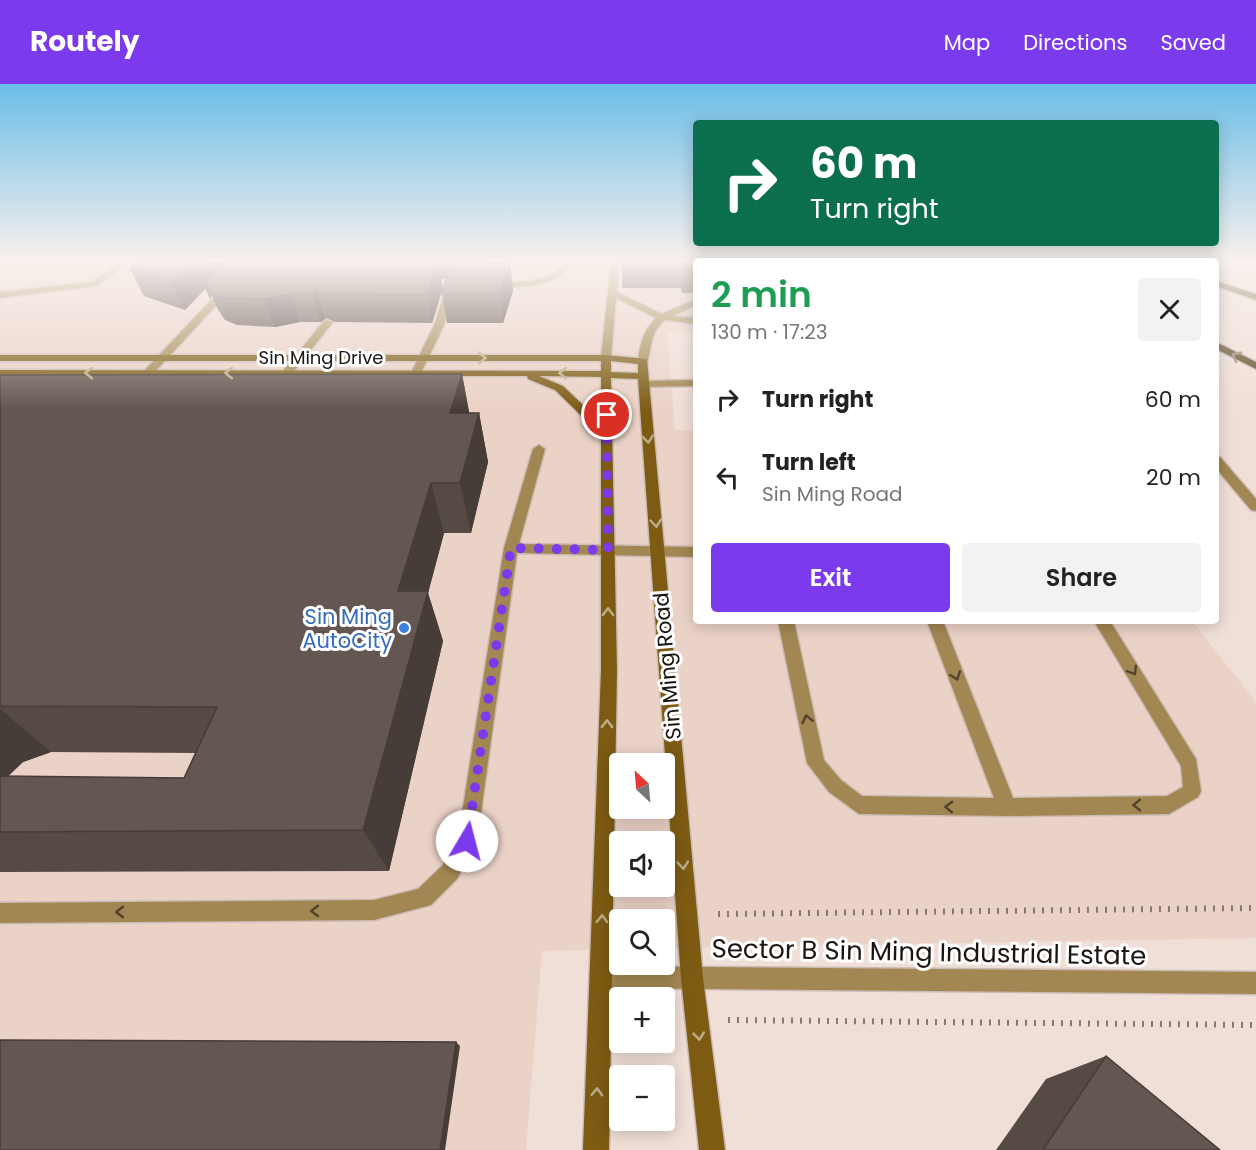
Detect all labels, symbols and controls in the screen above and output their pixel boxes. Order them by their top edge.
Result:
text: Routely [30,22,140,61]
text: Map [944,28,990,57]
text: Directions [1023,28,1127,57]
text: Saved [1160,28,1226,57]
text: 60 m [810,134,918,193]
icon: right [711,144,789,222]
text: Turn right [810,190,939,227]
text: 2 min [711,269,812,320]
button: close [1138,278,1201,341]
text: 130 m · 17:23 [711,318,827,346]
street label: Sin Ming Drive [259,345,383,370]
one-way arrow [478,352,487,364]
one-way arrow [1232,352,1242,363]
one-way arrow [85,367,94,379]
one-way arrow [224,367,233,379]
one-way arrow [559,367,568,379]
icon: right [711,383,744,416]
text: Turn right [762,384,873,415]
text: 60 m [1145,384,1201,415]
pin [581,389,632,440]
icon: arrive [590,398,623,431]
one-way arrow [641,435,654,444]
text: Turn left [762,447,856,478]
icon: left [711,461,744,494]
text: 20 m [1146,462,1201,493]
text: Sin Ming Road [762,480,903,508]
one-way arrow [649,519,662,528]
button: Exit [711,543,950,612]
button: Share [962,543,1201,612]
street label: Sin Ming Road [646,591,688,741]
place label: Sin Ming AutoCity [302,602,392,655]
one-way arrow [602,607,615,616]
marker: Sin Ming AutoCity [397,621,411,635]
one-way arrow [1125,665,1137,675]
one-way arrow [949,669,961,680]
one-way arrow [801,715,814,725]
one-way arrow [601,719,614,728]
north arrow [609,753,675,819]
map controls [609,753,675,1131]
one-way arrow [1132,799,1141,811]
one-way arrow [944,800,953,813]
position arrow [435,809,499,873]
button: sound [609,831,675,897]
one-way arrow [677,860,690,869]
one-way arrow [311,905,320,917]
one-way arrow [116,906,125,918]
button: search [609,909,675,975]
one-way arrow [596,914,609,923]
street label: Sector B Sin Ming Industrial Estate [711,930,1147,974]
button: + [609,987,675,1053]
one-way arrow [692,1032,705,1041]
button: − [609,1065,675,1131]
one-way arrow [591,1087,604,1096]

